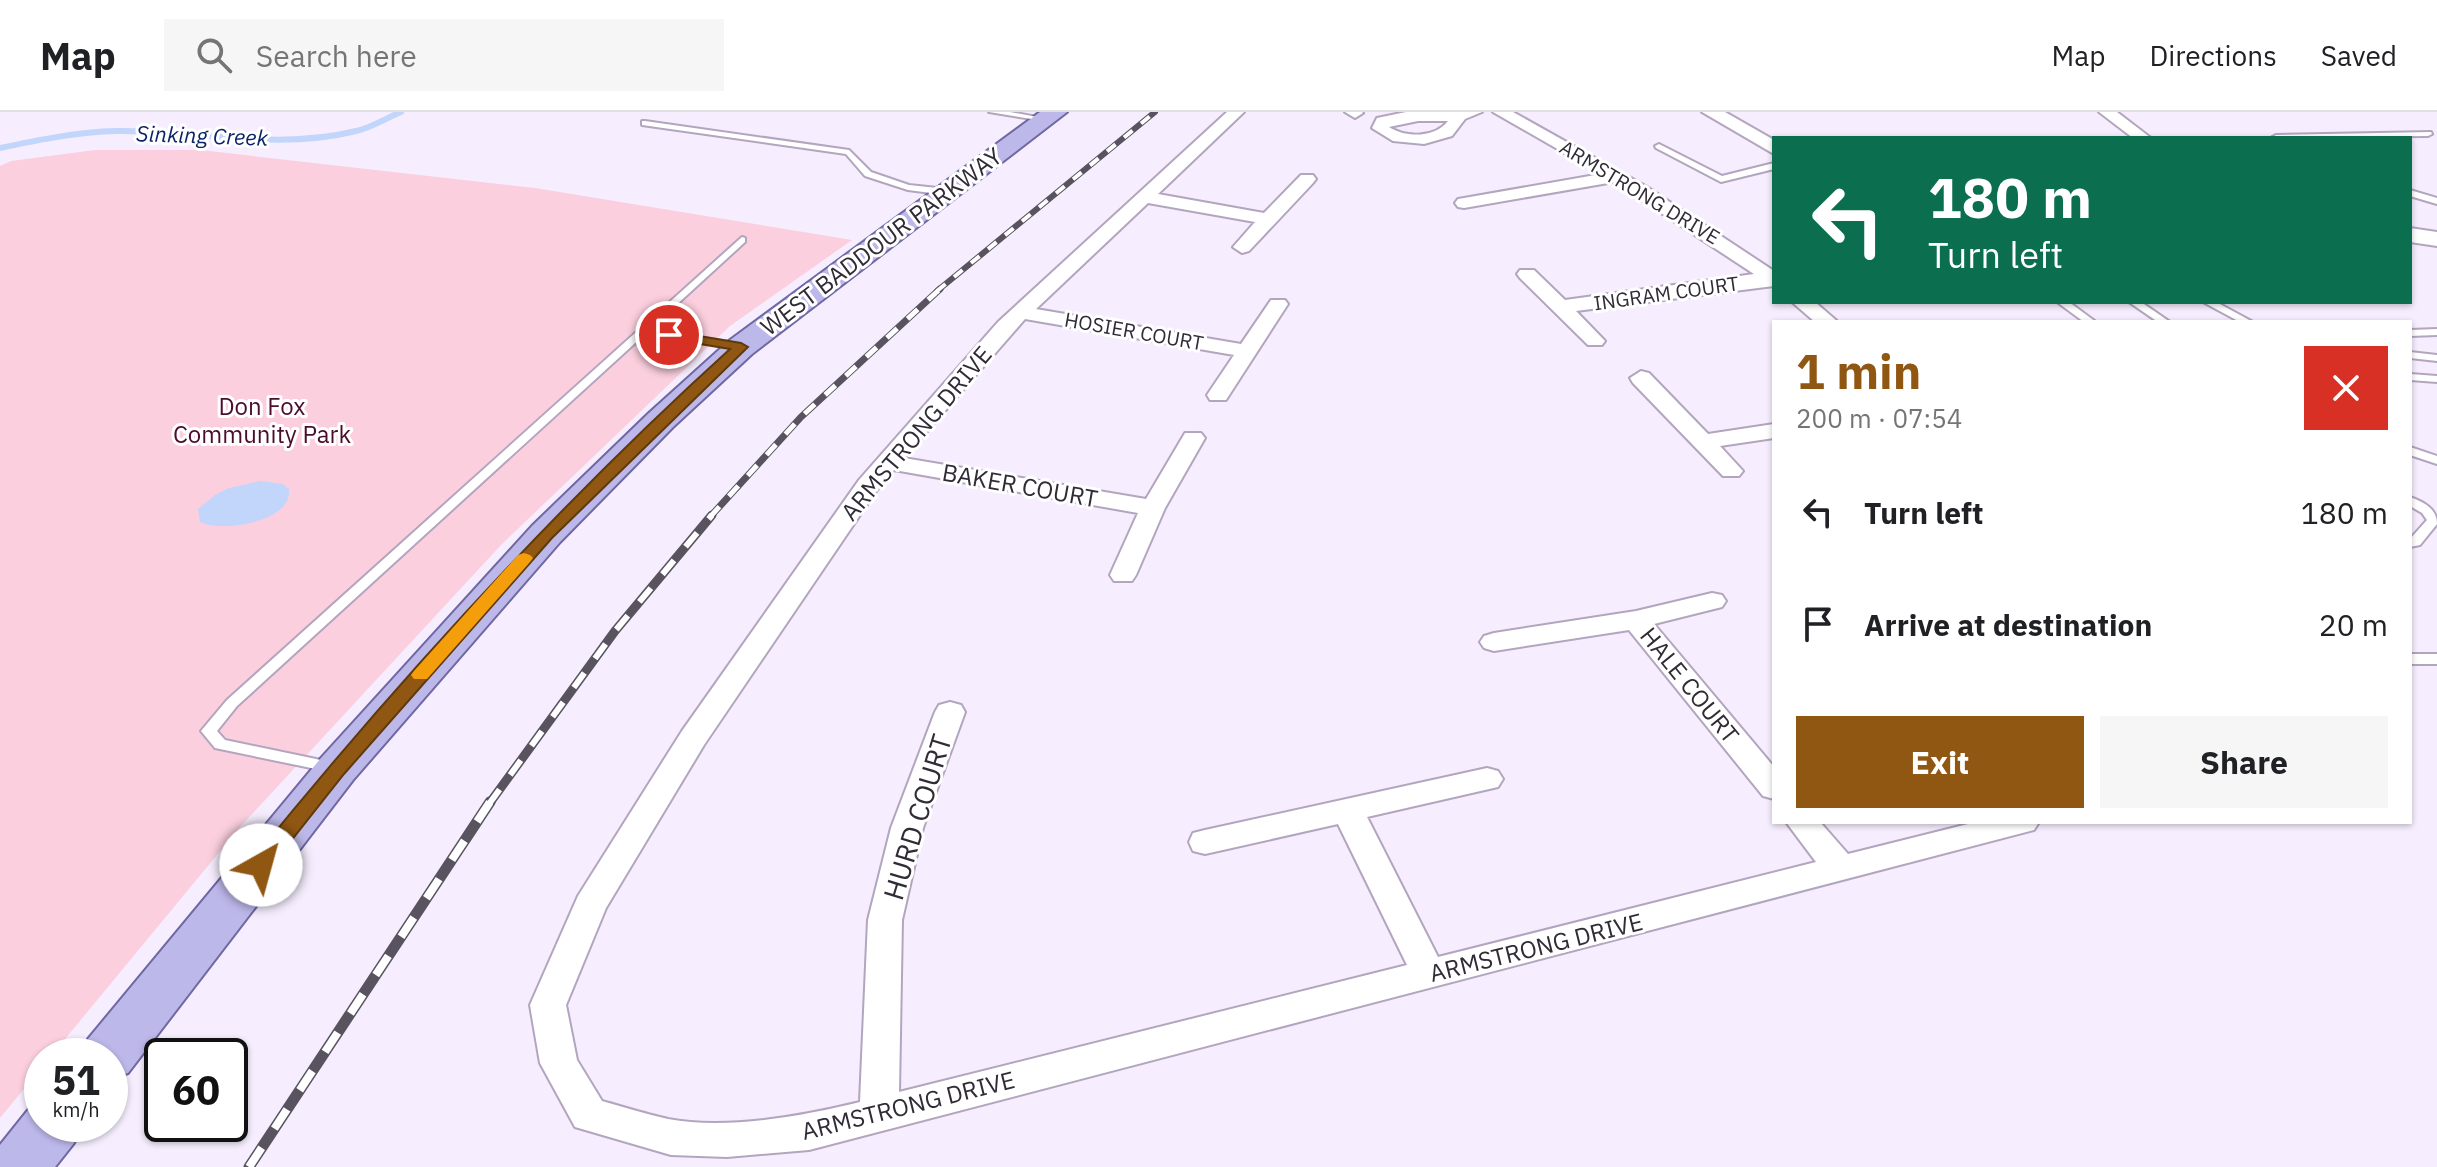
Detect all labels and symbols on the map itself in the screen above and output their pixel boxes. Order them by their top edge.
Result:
water label: Sinking Creek [136,118,269,152]
street label: ARMSTRONG DRIVE [1555,133,1725,251]
street label: WEST BADDOUR PARKWAY [754,140,1008,342]
street label: INGRAM COURT [1592,269,1740,317]
pin [635,301,703,369]
street label: HOSIER COURT [1062,305,1206,357]
street label: ARMSTRONG DRIVE [833,339,999,527]
park label: Don Fox Community Park [173,390,351,450]
street label: BAKER COURT [940,456,1101,514]
street label: HALE COURT [1633,620,1747,750]
street label: HURD COURT [874,730,960,904]
position arrow [219,823,303,907]
street label: ARMSTRONG DRIVE [1426,905,1646,989]
speed limit sign: 60 [144,1038,248,1142]
street label: ARMSTRONG DRIVE [798,1063,1018,1147]

